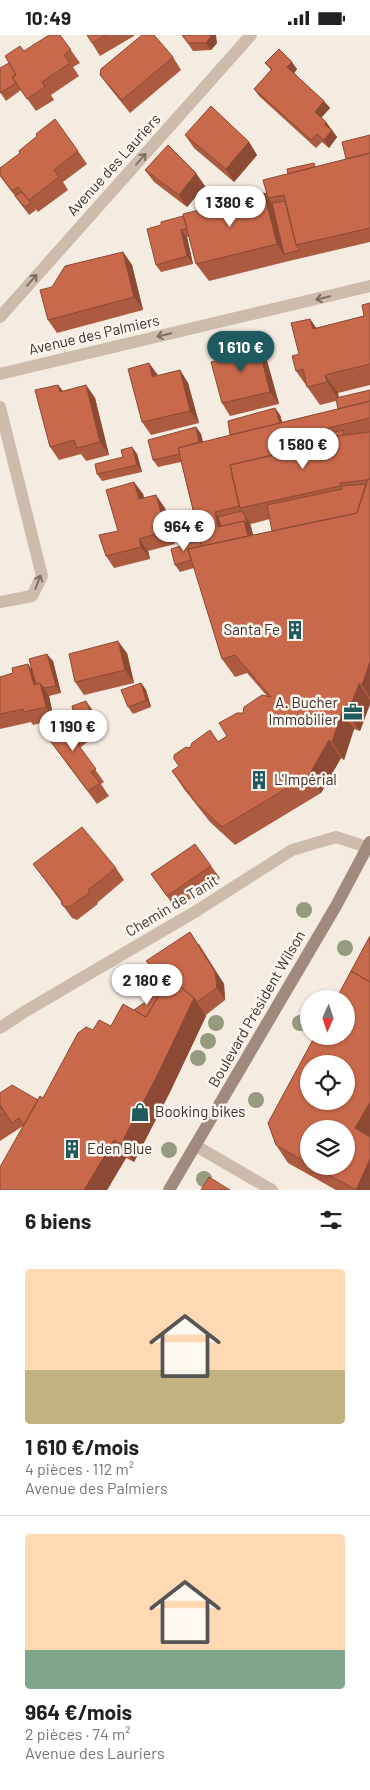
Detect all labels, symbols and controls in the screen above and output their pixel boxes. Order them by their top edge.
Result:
text: 10:49 [25,6,71,29]
street label: Avenue des Lauriers [63,110,164,219]
one-way arrow [135,152,147,165]
pin: 1 380 € [184,185,276,228]
text: 1 380 € [206,192,254,211]
one-way arrow [27,274,38,287]
one-way arrow [315,294,331,303]
street label: Avenue des Palmiers [27,310,161,358]
one-way arrow [157,331,173,340]
pin: 1 610 € [195,331,287,373]
text: 1 610 € [218,337,264,356]
pin: 1 580 € [257,427,349,470]
text: 1 580 € [279,434,327,453]
pin: 964 € [149,509,219,552]
text: 964 € [164,516,204,535]
one-way arrow [34,575,43,590]
building icon: Santa Fe [284,619,306,641]
place label: Santa Fe [223,620,280,638]
place label: A. Bucher Immobilier [268,693,339,728]
office icon: A. Bucher Immobilier [342,701,364,723]
pin: 1 190 € [27,709,119,752]
text: 1 190 € [50,716,96,735]
building icon: L'Impérial [248,769,270,791]
place label: L'Impérial [274,770,337,788]
street label: Chemin de Tanit [122,870,221,940]
street label: Boulevard Président Wilson [204,927,308,1090]
pin: 2 180 € [101,963,193,1006]
text: 2 180 € [123,970,171,989]
north arrow [300,990,355,1045]
map controls [300,990,355,1175]
button: locate [300,1055,355,1110]
shop icon: Booking bikes [129,1101,151,1123]
place label: Booking bikes [155,1102,246,1120]
button: layers [300,1120,355,1175]
building icon: Eden Blue [61,1138,83,1160]
place label: Eden Blue [87,1139,152,1157]
icon: filters [317,1206,345,1234]
text: 6 biens [25,1208,91,1233]
icon: home [140,1301,230,1391]
text: 1 610 €/mois [25,1434,139,1459]
text: 4 pièces · 112 m² [25,1459,134,1478]
text: Avenue des Palmiers [25,1478,168,1497]
icon: home [140,1567,230,1657]
text: 964 €/mois [25,1699,132,1724]
text: 2 pièces · 74 m² [25,1724,130,1743]
text: Avenue des Lauriers [25,1743,165,1762]

